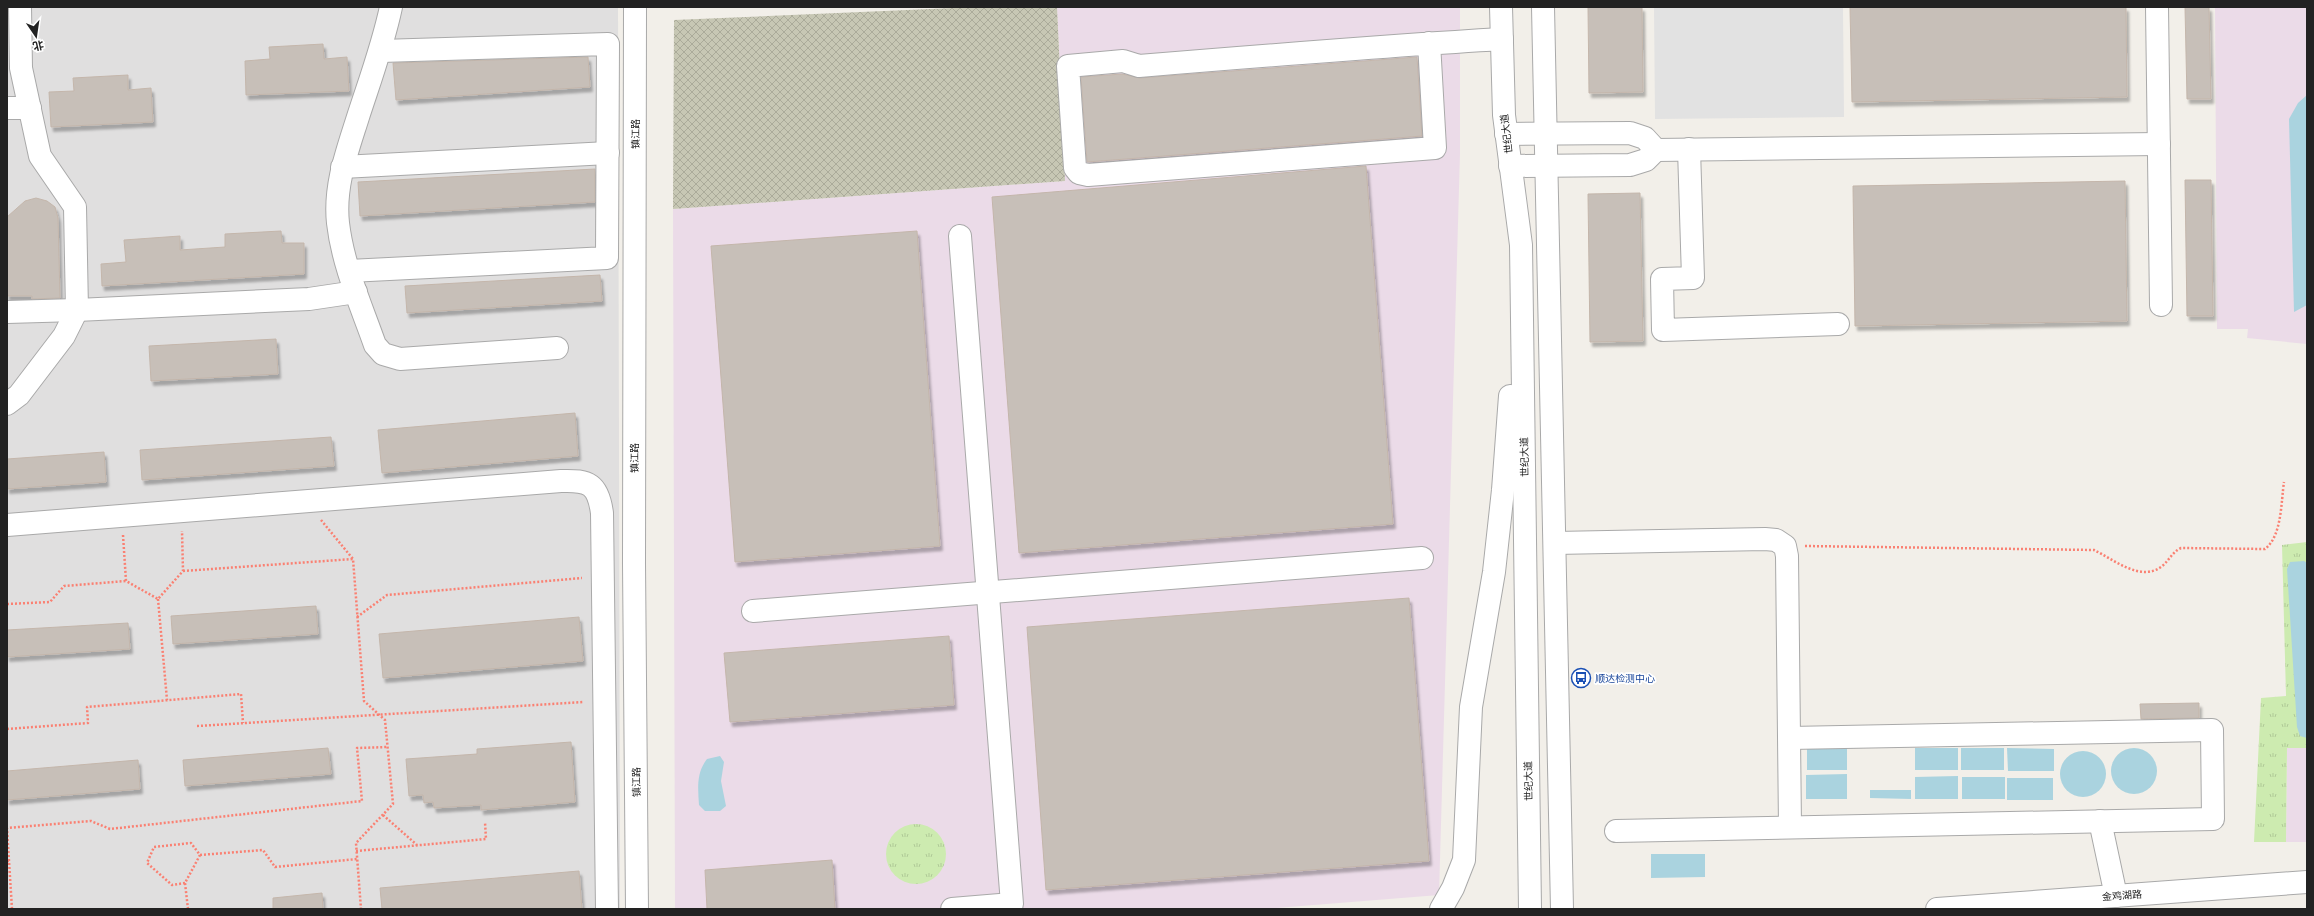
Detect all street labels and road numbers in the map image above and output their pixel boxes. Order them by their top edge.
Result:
street label: 世纪大道 [1498,113,1514,155]
street label: 镇江路 [629,119,641,149]
street label: 世纪大道 [1518,437,1530,477]
street label: 镇江路 [628,443,640,473]
street label: 世纪大道 [1522,761,1534,801]
street label: 镇江路 [630,767,642,797]
street label: 金鸡湖路 [2102,888,2142,902]

